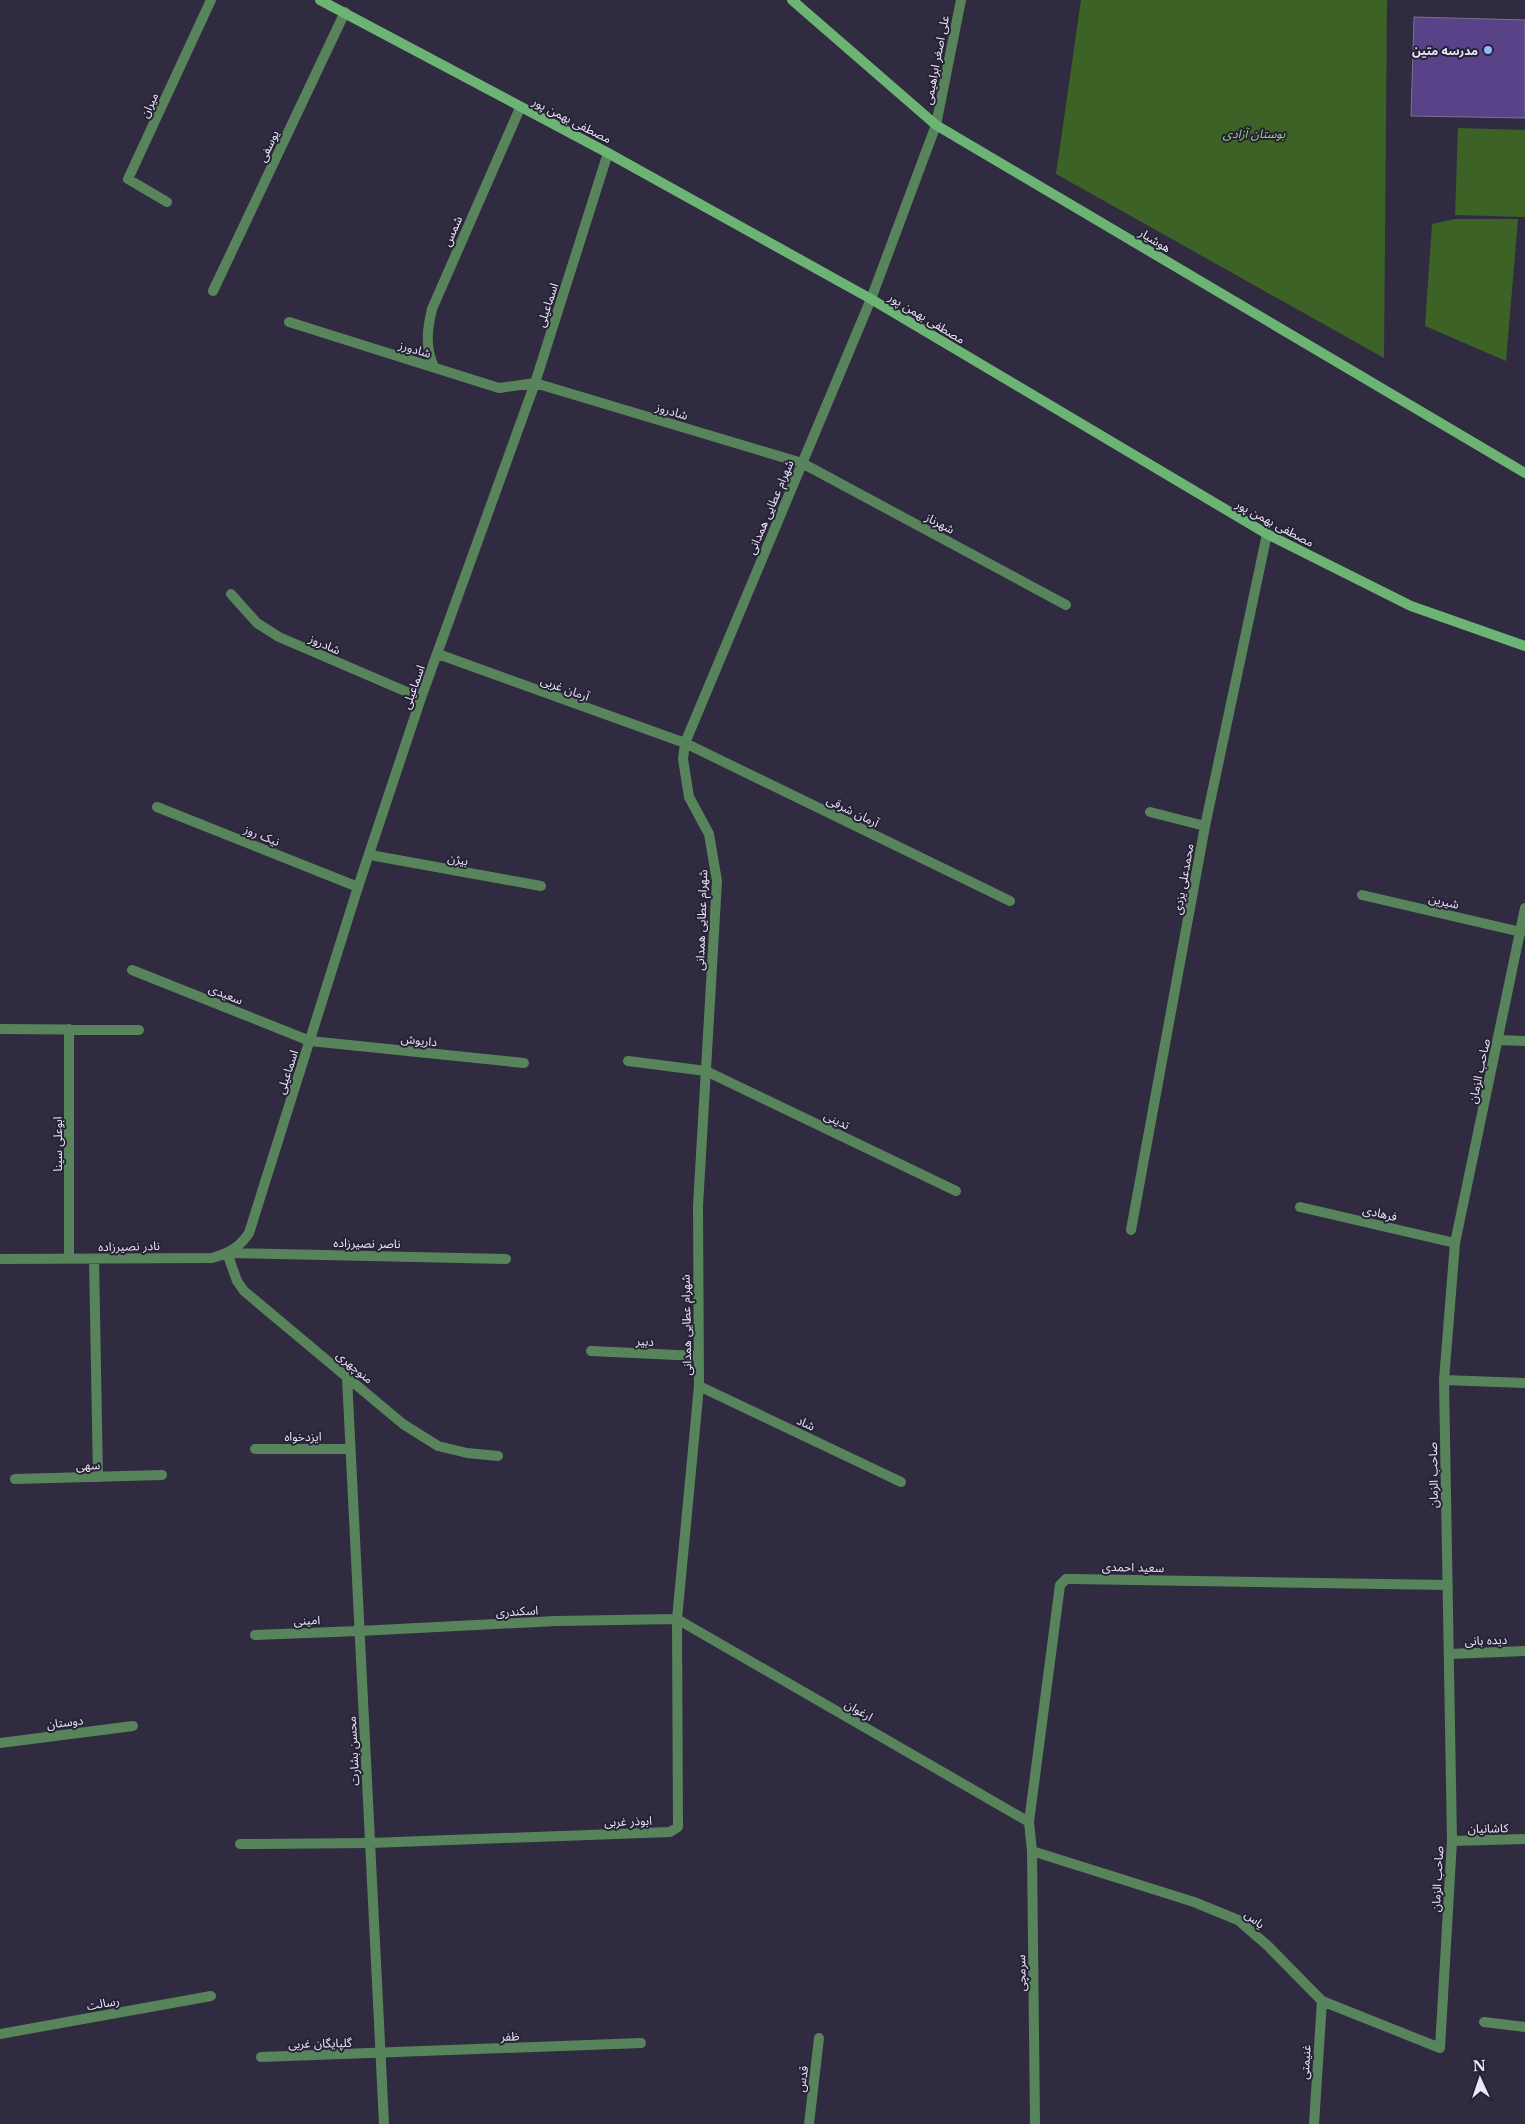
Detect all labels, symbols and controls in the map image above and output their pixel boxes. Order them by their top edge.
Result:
street label: علی اصغر ابراهیمی [920,14,952,106]
place label: مدرسه متین [1412,43,1478,58]
marker: مدرسه متین [1482,44,1494,56]
street label: میران [137,90,161,120]
street label: مصطفی بهمن پور [529,93,614,147]
park label: بوستان آزادی [1223,126,1286,141]
street label: یوسفی [254,128,282,164]
street label: شمس [439,214,465,248]
street label: هوشیار [1136,224,1174,255]
street label: اسماعیلی [533,281,561,329]
street label: مصطفی بهمن پور [885,289,968,348]
street label: شادورز [396,337,433,361]
street label: شادروز [653,399,690,423]
street label: شهرام عطایی همدانی [743,458,798,557]
street label: مصطفی بهمن پور [1232,496,1317,551]
street label: شهرناز [922,509,957,537]
street label: شادروز [306,630,343,658]
street label: اسماعیلی [398,663,428,711]
street label: آرمان غربی [539,672,592,704]
street label: آرمان شرقی [824,792,882,830]
street label: نیک روز [241,821,282,849]
street label: محمدعلی یزدی [1169,842,1197,916]
street label: بیژن [447,850,469,868]
street label: شهرام عطایی همدانی [692,869,712,971]
street label: شیرین [1427,890,1461,912]
street label: سعیدی [207,980,245,1008]
street label: داریوش [400,1031,438,1049]
street label: صاحب الزمان [1465,1037,1494,1105]
street label: اسماعیلی [273,1048,301,1096]
street label: تدینی [822,1107,853,1133]
street label: ابوعلی سینا [50,1116,65,1172]
street label: فرهادی [1361,1202,1399,1224]
street label: ناصر نصیرزاده [333,1235,401,1251]
street label: نادر نصیرزاده [98,1238,160,1254]
street label: شهرام عطایی همدانی [678,1274,696,1376]
street label: دبیر [635,1333,655,1349]
street label: منوچهری [333,1347,376,1387]
street label: شاد [794,1412,818,1434]
street label: ایزدخواه [284,1429,322,1444]
street label: صاحب الزمان [1425,1442,1441,1508]
street label: سهی [76,1457,100,1473]
street label: سعید احمدی [1102,1559,1164,1575]
street label: اسکندری [495,1602,539,1620]
street label: امینی [293,1612,321,1628]
street label: دیده بانی [1464,1632,1508,1648]
street label: ارغوان [842,1696,876,1724]
street label: دوستان [46,1712,84,1732]
street label: محسن بشارت [344,1716,362,1786]
street label: ابوذر غربی [604,1813,652,1829]
street label: کاشانیان [1467,1820,1510,1836]
street label: صاحب الزمان [1428,1845,1447,1912]
street label: یاس [1242,1906,1268,1932]
street label: سرمچی [1013,1955,1030,1991]
street label: رسالت [85,1993,121,2013]
street label: ظفر [499,2028,520,2044]
street label: گلپایگان غربی [288,2035,353,2052]
street label: غنیمتی [1296,2044,1314,2080]
north arrow [1455,2054,1505,2104]
text: N [1472,2057,1486,2075]
street label: قدس [793,2065,811,2093]

